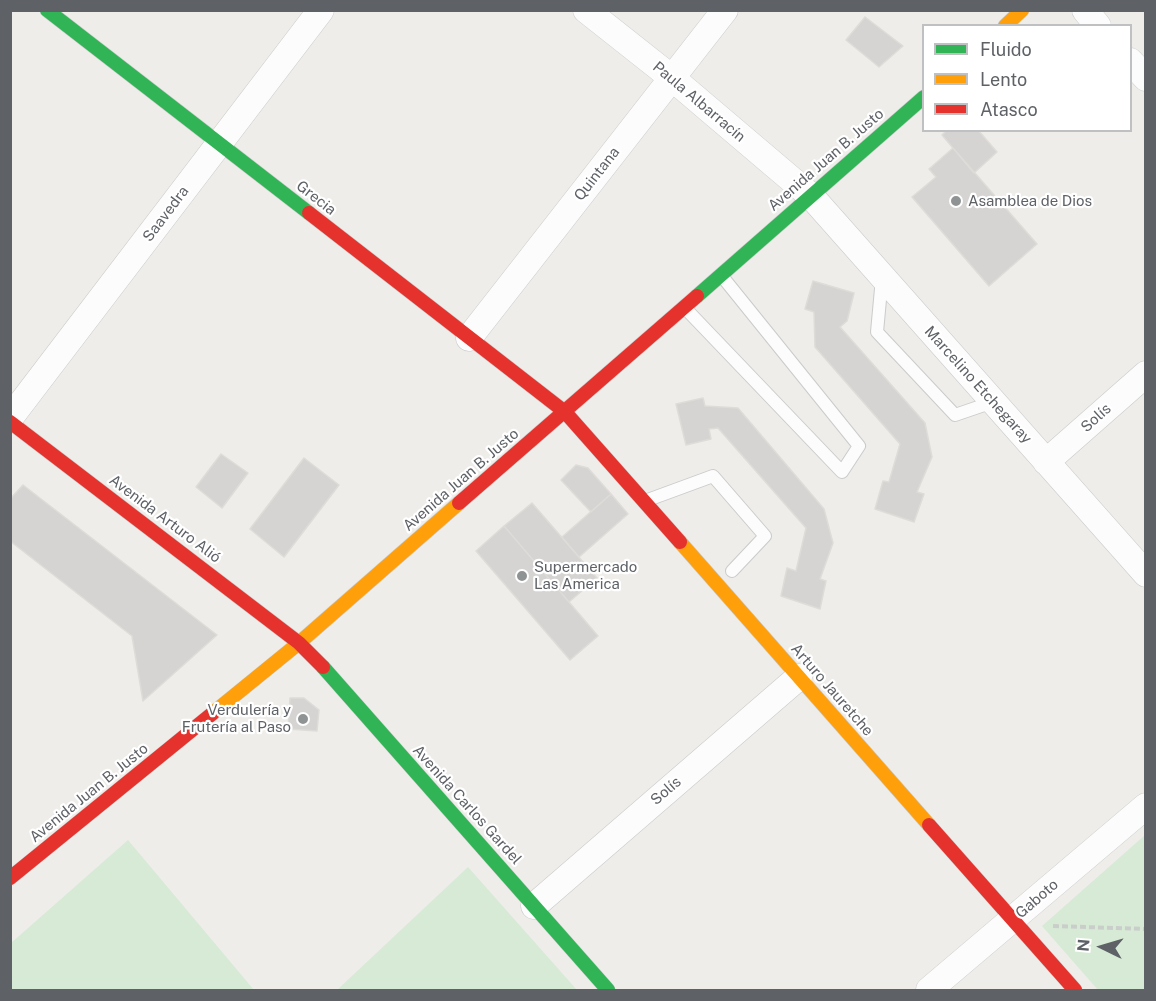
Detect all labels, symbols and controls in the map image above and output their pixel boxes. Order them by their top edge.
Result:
legend [922,24,1132,132]
text: Fluido [980,39,1032,60]
street label: Paula Albarracín [649,58,749,146]
text: Lento [980,69,1027,90]
text: Atasco [980,99,1038,120]
street label: Avenida Juan B. Justo [765,105,887,215]
street label: Quintana [570,144,624,204]
street label: Grecia [293,177,339,219]
street label: Saavedra [139,183,193,245]
place label: Asamblea de Dios [968,192,1092,210]
marker: Asamblea de Dios [949,194,963,208]
street label: Marcelino Etchegaray [921,323,1035,447]
street label: Solís [1077,400,1115,436]
street label: Avenida Juan B. Justo [400,425,522,535]
street label: Avenida Arturo Alió [106,471,224,567]
place label: Supermercado Las America [534,558,637,593]
marker: Supermercado Las America [515,569,529,583]
street label: Arturo Jauretche [787,640,877,740]
place label: Verdulería y Frutería al Paso [182,701,291,736]
marker: Verdulería y Frutería al Paso [296,712,310,726]
street label: Avenida Juan B. Justo [26,740,152,846]
street label: Avenida Carlos Gardel [409,742,525,868]
street label: Solís [647,773,685,809]
street label: Gaboto [1012,876,1062,922]
north arrow [1072,917,1132,977]
text: N [1074,938,1094,952]

